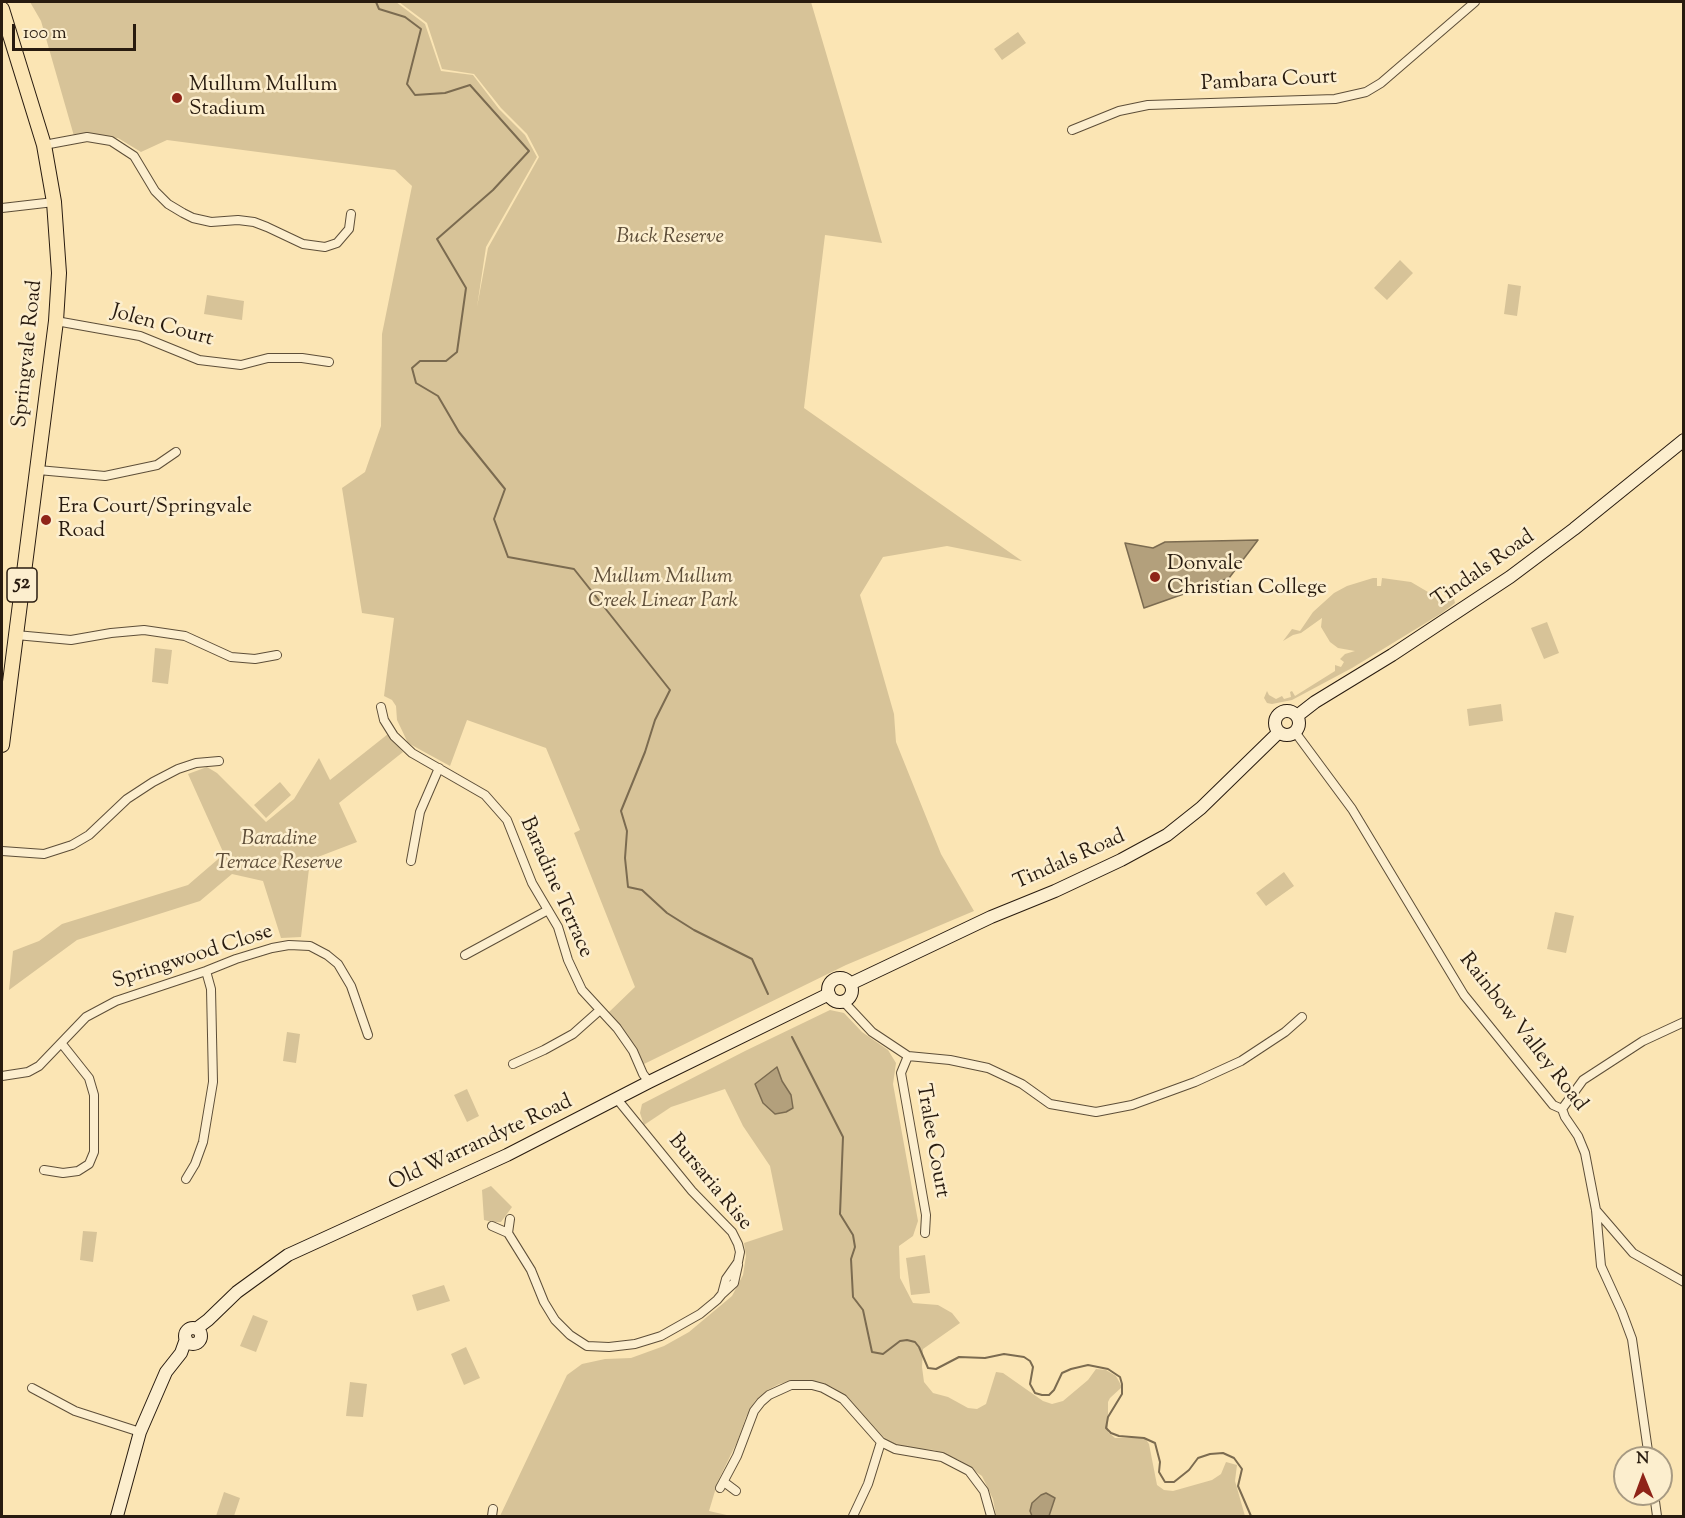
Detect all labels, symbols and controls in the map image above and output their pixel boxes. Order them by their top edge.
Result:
scale bar [15,12,140,50]
text: 100 m [23,21,67,47]
street label: Pambara Court [1200,66,1338,98]
place label: Mullum Mullum Stadium [189,73,338,123]
marker: Mullum Mullum Stadium [170,91,184,105]
park label: Buck Reserve [616,225,724,251]
street label: Springvale Road [9,279,49,429]
street label: Jolen Court [108,300,216,354]
place label: Era Court/Springvale Road [58,495,252,545]
marker: Era Court/Springvale Road [39,513,53,527]
street label: Tindals Road [1428,525,1540,615]
place label: Donvale Christian College [1167,552,1327,602]
park label: Mullum Mullum Creek Linear Park [588,565,738,615]
road number: 52 [7,568,37,602]
marker: Donvale Christian College [1148,570,1162,584]
street label: Baradine Terrace [513,814,597,962]
street label: Tindals Road [1010,825,1130,897]
park label: Baradine Terrace Reserve [215,827,343,877]
street label: Springwood Close [110,920,276,996]
street label: Rainbow Valley Road [1452,949,1592,1117]
street label: Tralee Court [909,1082,953,1200]
street label: Old Warrandyte Road [385,1090,577,1198]
street label: Bursaria Rise [661,1130,757,1236]
north arrow [1613,1446,1673,1506]
text: N [1636,1448,1649,1471]

